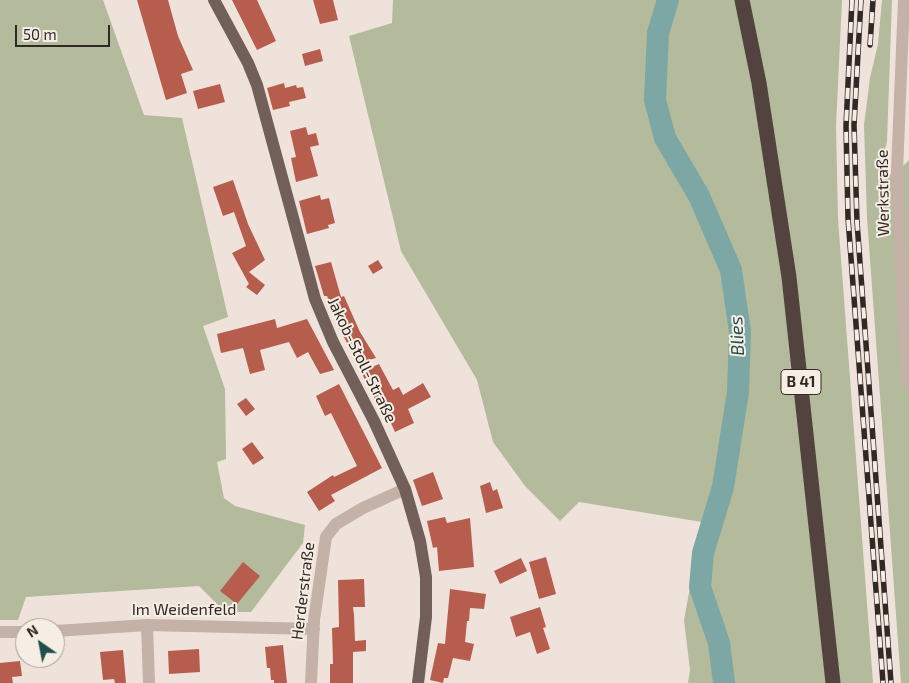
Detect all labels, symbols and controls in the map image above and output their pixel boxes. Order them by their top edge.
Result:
scale bar [18,15,112,47]
text: 50 m [23,25,57,43]
street label: Werkstraße [873,149,893,237]
street label: Jakob-Stoll-Straße [323,294,401,426]
water label: Blies [725,316,749,356]
road number: B 41 [781,370,821,394]
street label: Herderstraße [287,541,319,641]
street label: Im Weidenfeld [132,600,236,620]
north arrow [15,618,65,668]
text: N [23,621,41,641]

